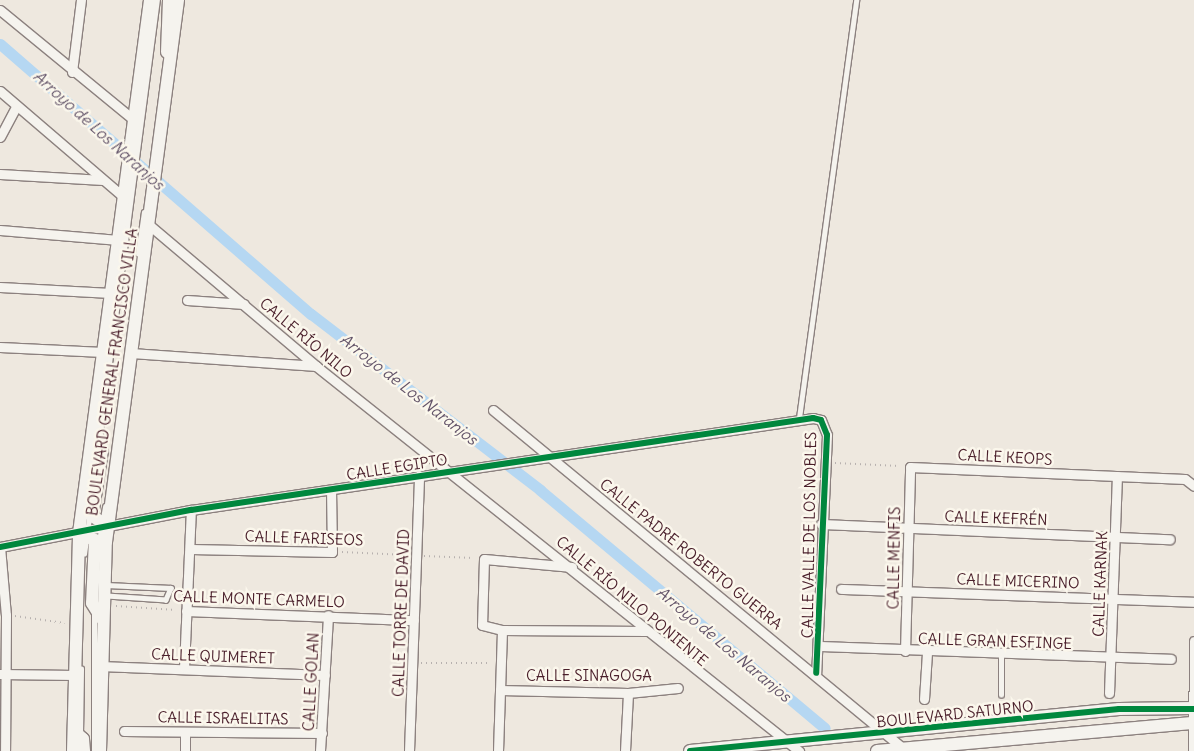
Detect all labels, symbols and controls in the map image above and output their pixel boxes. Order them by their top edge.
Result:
water label: Arroyo de Los Naranjos [30,66,168,194]
street label: BOULEVARD GENERAL FRANCISCO VILLA [83,227,141,517]
street label: CALLE RÍO NILO [256,294,356,382]
water label: Arroyo de Los Naranjos [336,329,482,449]
street label: CALLE VALLE DE LOS NOBLES [798,432,820,638]
street label: CALLE KEOPS [957,446,1053,468]
street label: CALLE EGIPTO [345,450,449,484]
street label: CALLE PADRE ROBERTO GUERRA [596,475,786,633]
street label: CALLE MENFIS [884,506,904,610]
street label: CALLE KEFRÉN [944,507,1048,529]
street label: CALLE FARISEOS [244,527,364,549]
street label: CALLE TORRE DE DAVID [389,529,413,697]
street label: CALLE KARNAK [1089,531,1111,637]
street label: CALLE RÍO NILO PONIENTE [553,532,711,670]
street label: CALLE MICERINO [956,570,1080,592]
water label: Arroyo de Los Naranjos [653,582,795,706]
street label: CALLE MONTE CARMELO [173,587,345,611]
street label: CALLE GRAN ESFINGE [918,629,1072,653]
street label: CALLE GOLAN [299,632,323,732]
street label: CALLE QUIMERET [151,645,275,667]
street label: CALLE SINAGOGA [526,667,652,685]
street label: BOULEVARD SATURNO [876,697,1034,731]
street label: CALLE ISRAELITAS [157,708,289,728]

